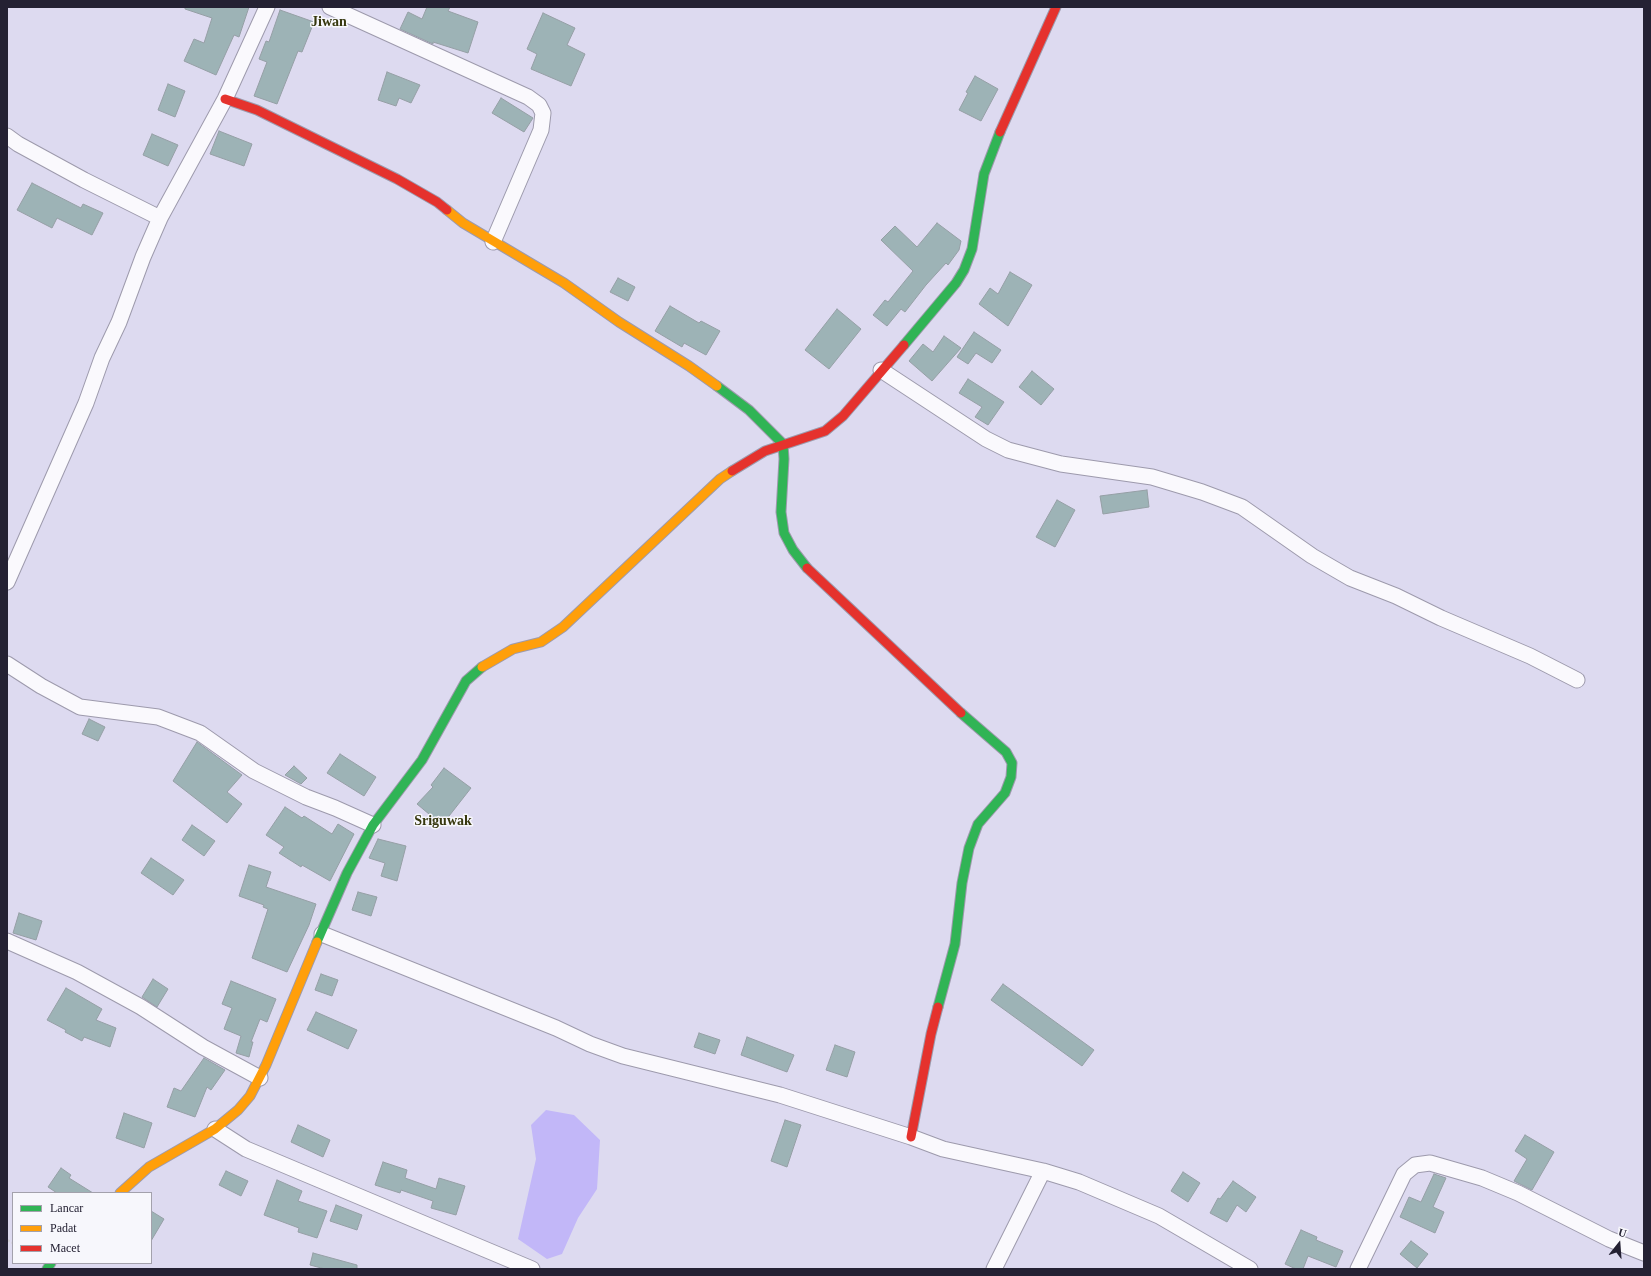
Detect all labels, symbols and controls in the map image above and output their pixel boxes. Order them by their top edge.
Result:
district label: Jiwan [311,14,347,30]
district label: Sriguwak [414,813,472,829]
legend [12,1192,152,1264]
text: Lancar [50,1201,83,1215]
text: Padat [50,1221,77,1235]
north arrow [1599,1224,1639,1264]
text: U [1617,1226,1628,1239]
text: Macet [50,1241,80,1255]

